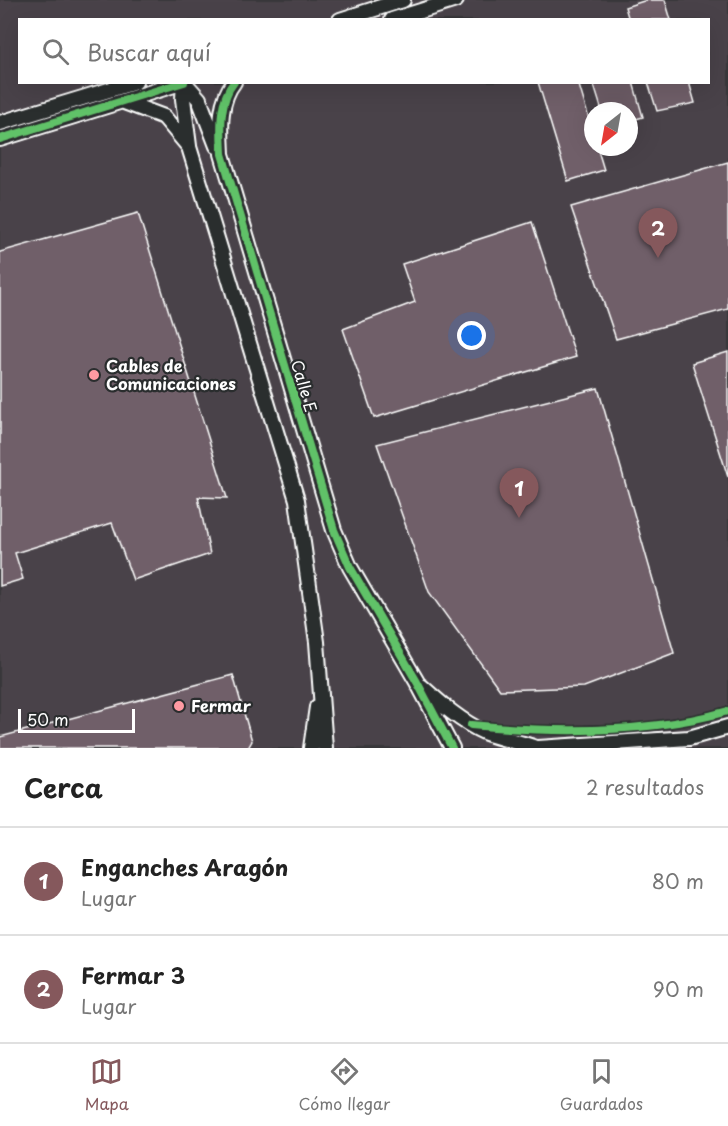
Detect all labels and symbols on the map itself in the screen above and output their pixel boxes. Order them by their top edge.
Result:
north arrow [584,102,638,156]
pin: 2 [638,208,678,258]
your location [457,321,486,350]
place label: Cables de Comunicaciones [106,353,236,395]
street label: Calle E [286,357,324,415]
marker: Cables de Comunicaciones [87,368,101,382]
pin: 1 [500,468,538,518]
place label: Fermar [191,693,252,717]
marker: Fermar [172,699,186,713]
scale bar [18,706,135,734]

